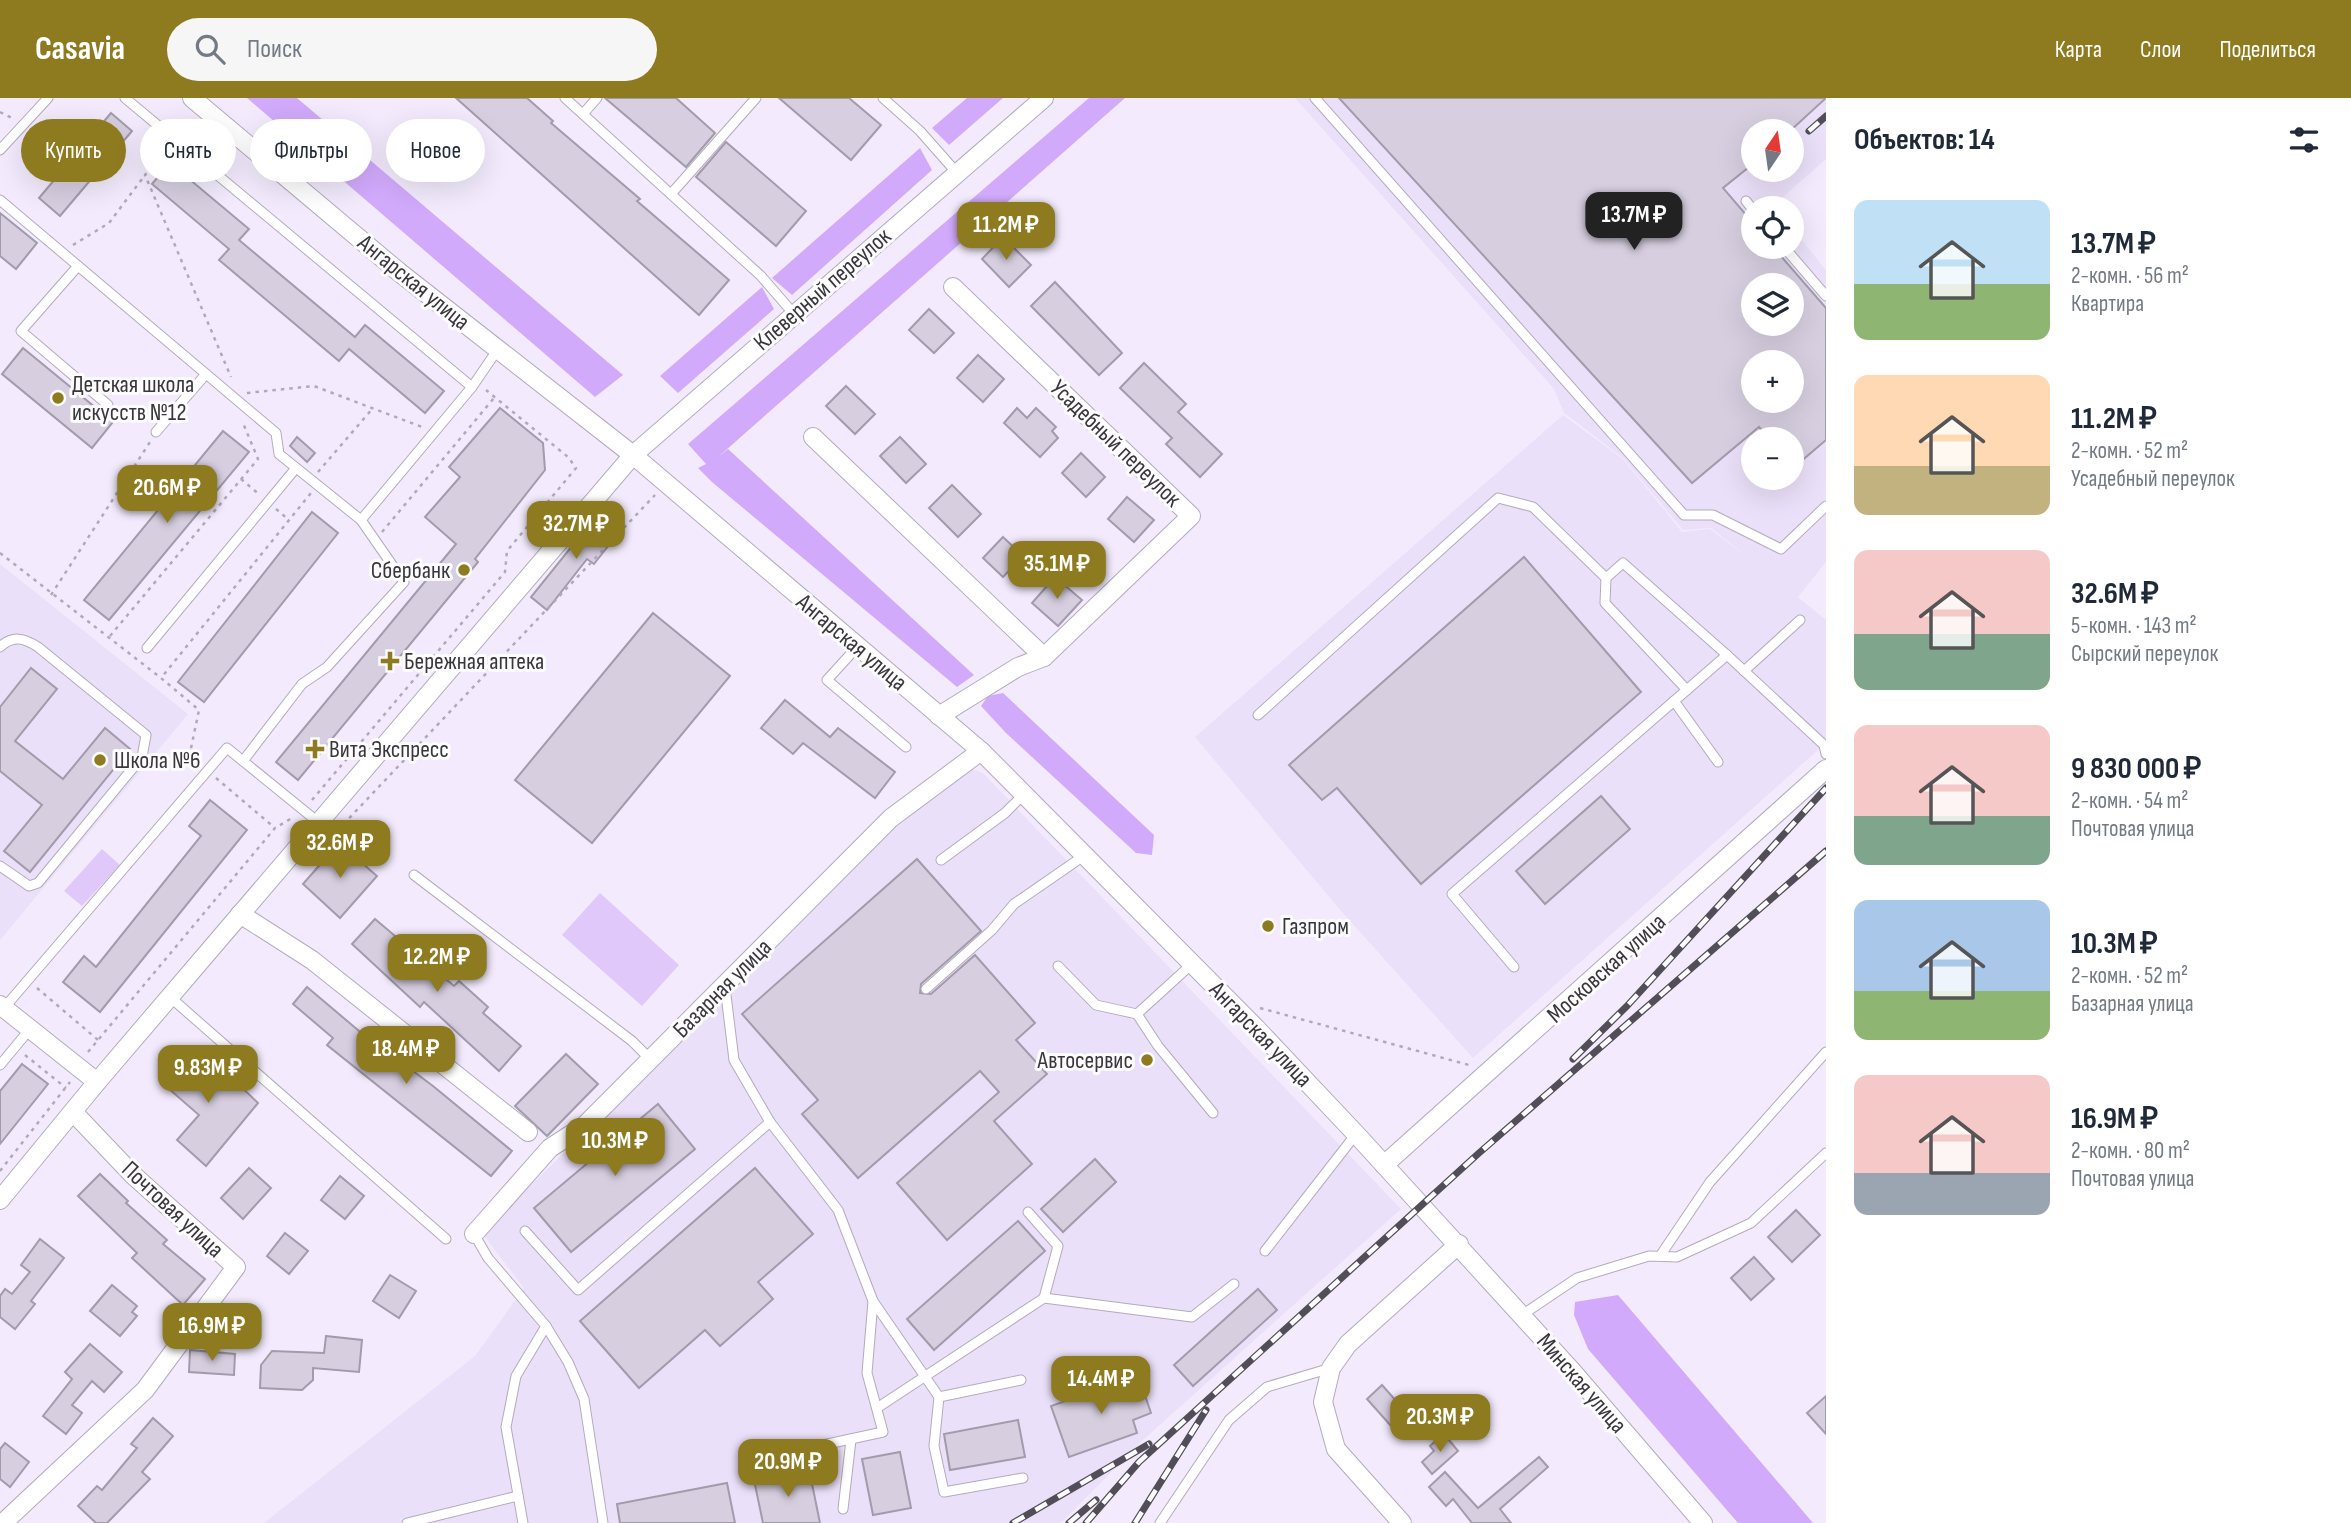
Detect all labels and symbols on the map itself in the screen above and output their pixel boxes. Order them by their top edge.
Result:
north arrow [1741,119,1804,182]
pin: 13.7M ₽ [1569,192,1699,252]
pin: 11.2M ₽ [941,202,1071,262]
street label: Клеверный переулок [748,221,898,357]
street label: Ангарская улица [351,228,476,336]
place label: Детская школа искусств №12 [72,370,194,427]
street label: Усадебный переулок [1044,374,1188,514]
marker: Детская школа искусств №12 [50,390,66,406]
pin: 20.6M ₽ [102,466,232,525]
pin: 32.7M ₽ [511,502,641,561]
pin: 35.1M ₽ [992,542,1122,601]
place label: Сбербанк [371,556,451,585]
marker: Сбербанк [456,562,472,578]
street label: Ангарская улица [790,587,913,697]
place label: Бережная аптека [404,647,544,676]
marker: Бережная аптека [382,653,398,669]
place label: Вита Экспресс [329,735,449,764]
marker: Вита Экспресс [307,741,323,757]
place label: Школа №6 [114,746,200,775]
marker: Школа №6 [92,752,108,768]
pin: 32.6M ₽ [275,820,405,880]
street label: Московская улица [1541,907,1672,1029]
place label: Газпром [1282,912,1349,941]
marker: Газпром [1260,918,1276,934]
street label: Базарная улица [667,933,778,1044]
pin: 12.2M ₽ [372,934,502,994]
street label: Ангарская улица [1202,975,1318,1093]
pin: 18.4M ₽ [341,1026,471,1086]
pin: 9.83M ₽ [143,1046,273,1105]
place label: Автосервис [1037,1046,1133,1075]
marker: Автосервис [1139,1052,1155,1068]
pin: 10.3M ₽ [550,1118,680,1178]
street label: Почтовая улица [116,1155,230,1264]
pin: 16.9M ₽ [147,1304,277,1363]
street label: Минская улица [1530,1327,1633,1439]
pin: 14.4M ₽ [1036,1356,1166,1416]
pin: 20.3M ₽ [1375,1394,1505,1454]
pin: 20.9M ₽ [723,1440,853,1499]

